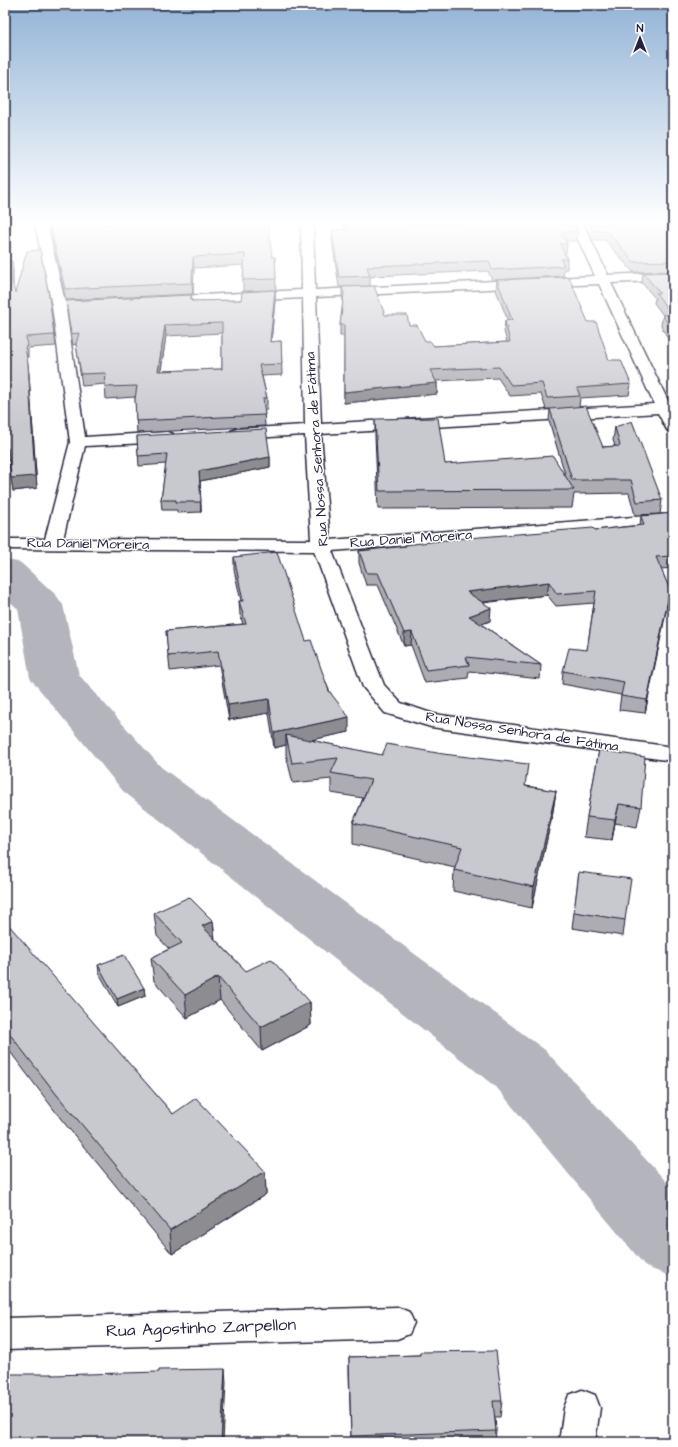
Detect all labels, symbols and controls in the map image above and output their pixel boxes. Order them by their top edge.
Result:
north arrow [620,18,660,58]
text: N [637,21,644,36]
street label: Rua Nossa Senhora de Fátima [300,351,334,547]
street label: Rua Daniel Moreira [349,525,473,553]
street label: Rua Daniel Moreira [27,533,149,555]
street label: Rua Nossa Senhora de Fátima [424,707,620,757]
street label: Rua Agostinho Zarpellon [106,1313,297,1344]

